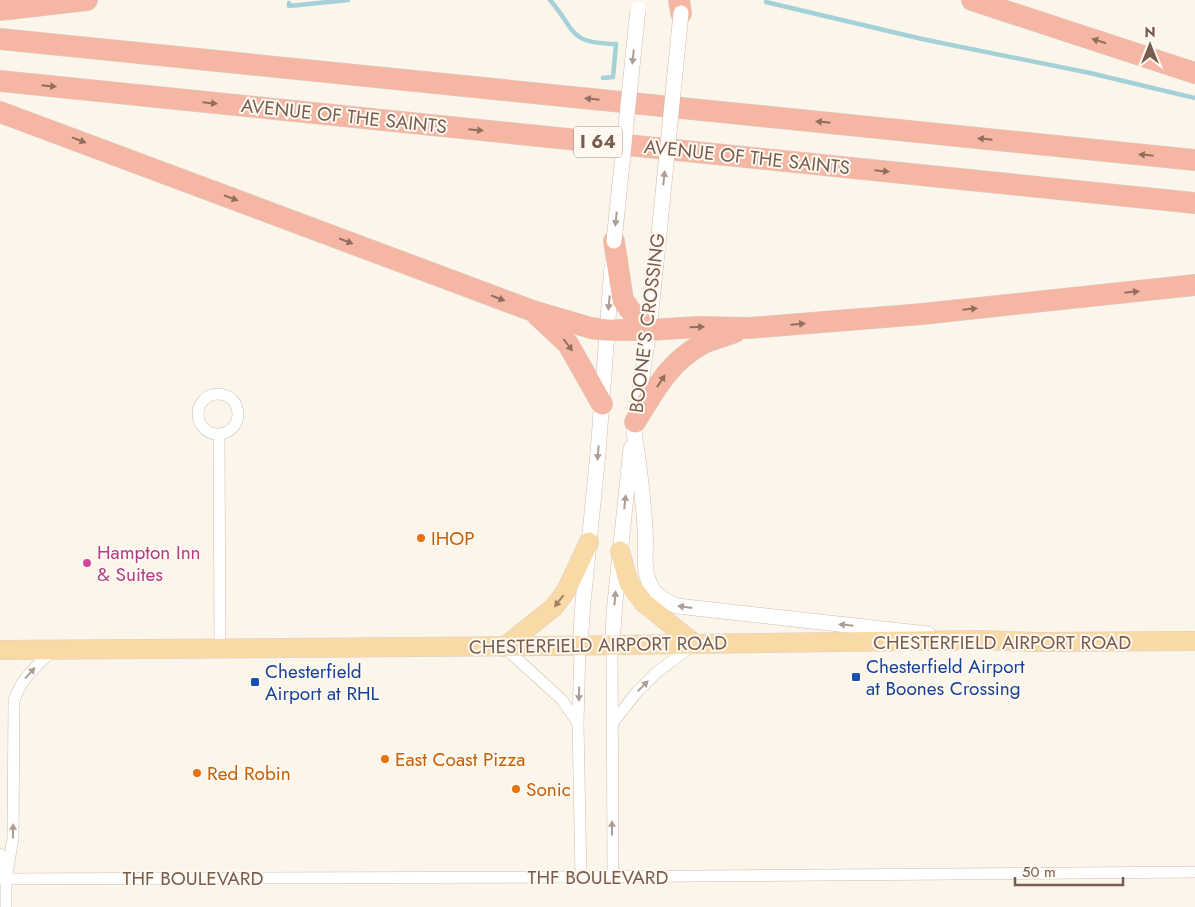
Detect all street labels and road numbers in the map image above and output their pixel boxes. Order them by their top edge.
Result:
street label: AVENUE OF THE SAINTS [240,92,448,140]
road number: I 64 [574,126,622,158]
street label: AVENUE OF THE SAINTS [643,133,851,181]
street label: BOONE'S CROSSING [623,232,671,414]
street label: CHESTERFIELD AIRPORT ROAD [469,629,727,661]
street label: CHESTERFIELD AIRPORT ROAD [873,629,1131,656]
street label: THF BOULEVARD [528,864,669,891]
street label: THF BOULEVARD [123,865,264,892]

